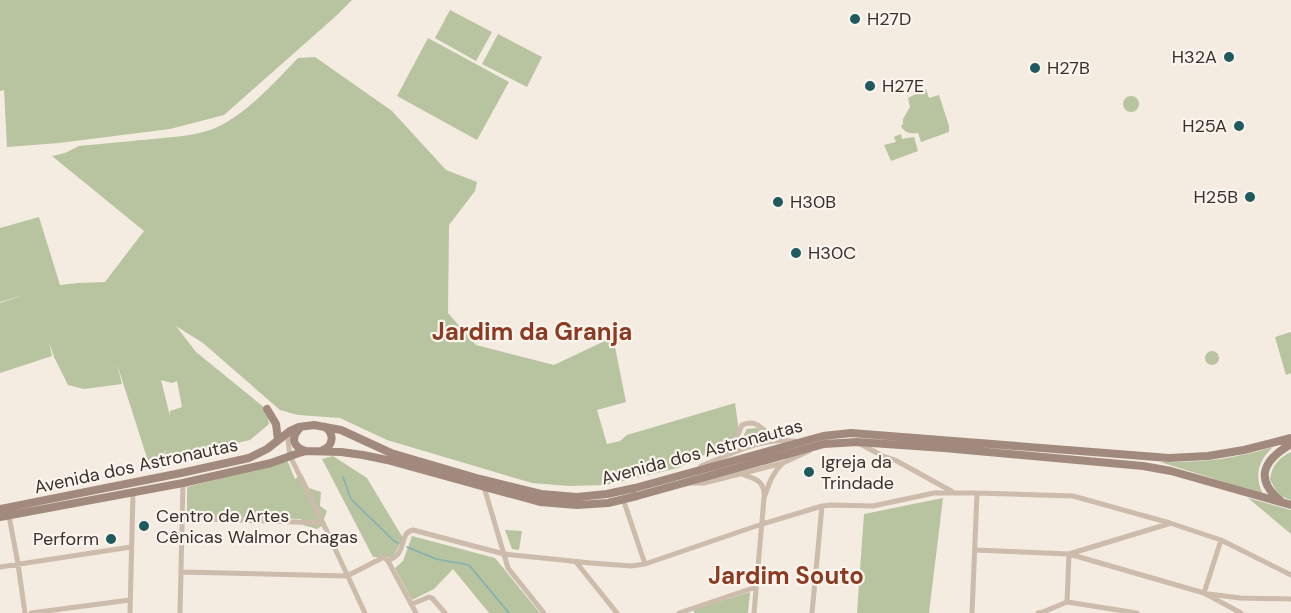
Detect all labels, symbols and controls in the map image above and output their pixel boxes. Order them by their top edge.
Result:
place label: H27D [867,7,911,31]
marker: H27D [848,12,862,26]
place label: H32A [1172,45,1217,69]
marker: H32A [1222,50,1236,64]
place label: H27B [1047,56,1090,80]
marker: H27B [1028,61,1042,75]
place label: H27E [882,74,924,98]
marker: H27E [863,79,877,93]
place label: H25A [1182,114,1227,138]
marker: H25A [1232,119,1246,133]
place label: H25B [1194,185,1238,209]
place label: H30B [790,190,836,214]
marker: H25B [1243,190,1257,204]
marker: H30B [771,195,785,209]
place label: H30C [808,241,856,265]
marker: H30C [789,246,803,260]
district label: Jardim da Granja [432,316,632,347]
street label: Avenida dos Astronautas [599,414,805,490]
street label: Avenida dos Astronautas [32,433,240,499]
place label: Igreja da Trindade [821,450,894,495]
marker: Igreja da Trindade [802,465,816,479]
place label: Centro de Artes Cênicas Walmor Chagas [156,504,358,549]
marker: Centro de Artes Cênicas Walmor Chagas [137,519,151,533]
place label: Perform [33,527,99,551]
marker: Perform [104,532,118,546]
district label: Jardim Souto [708,560,864,591]

